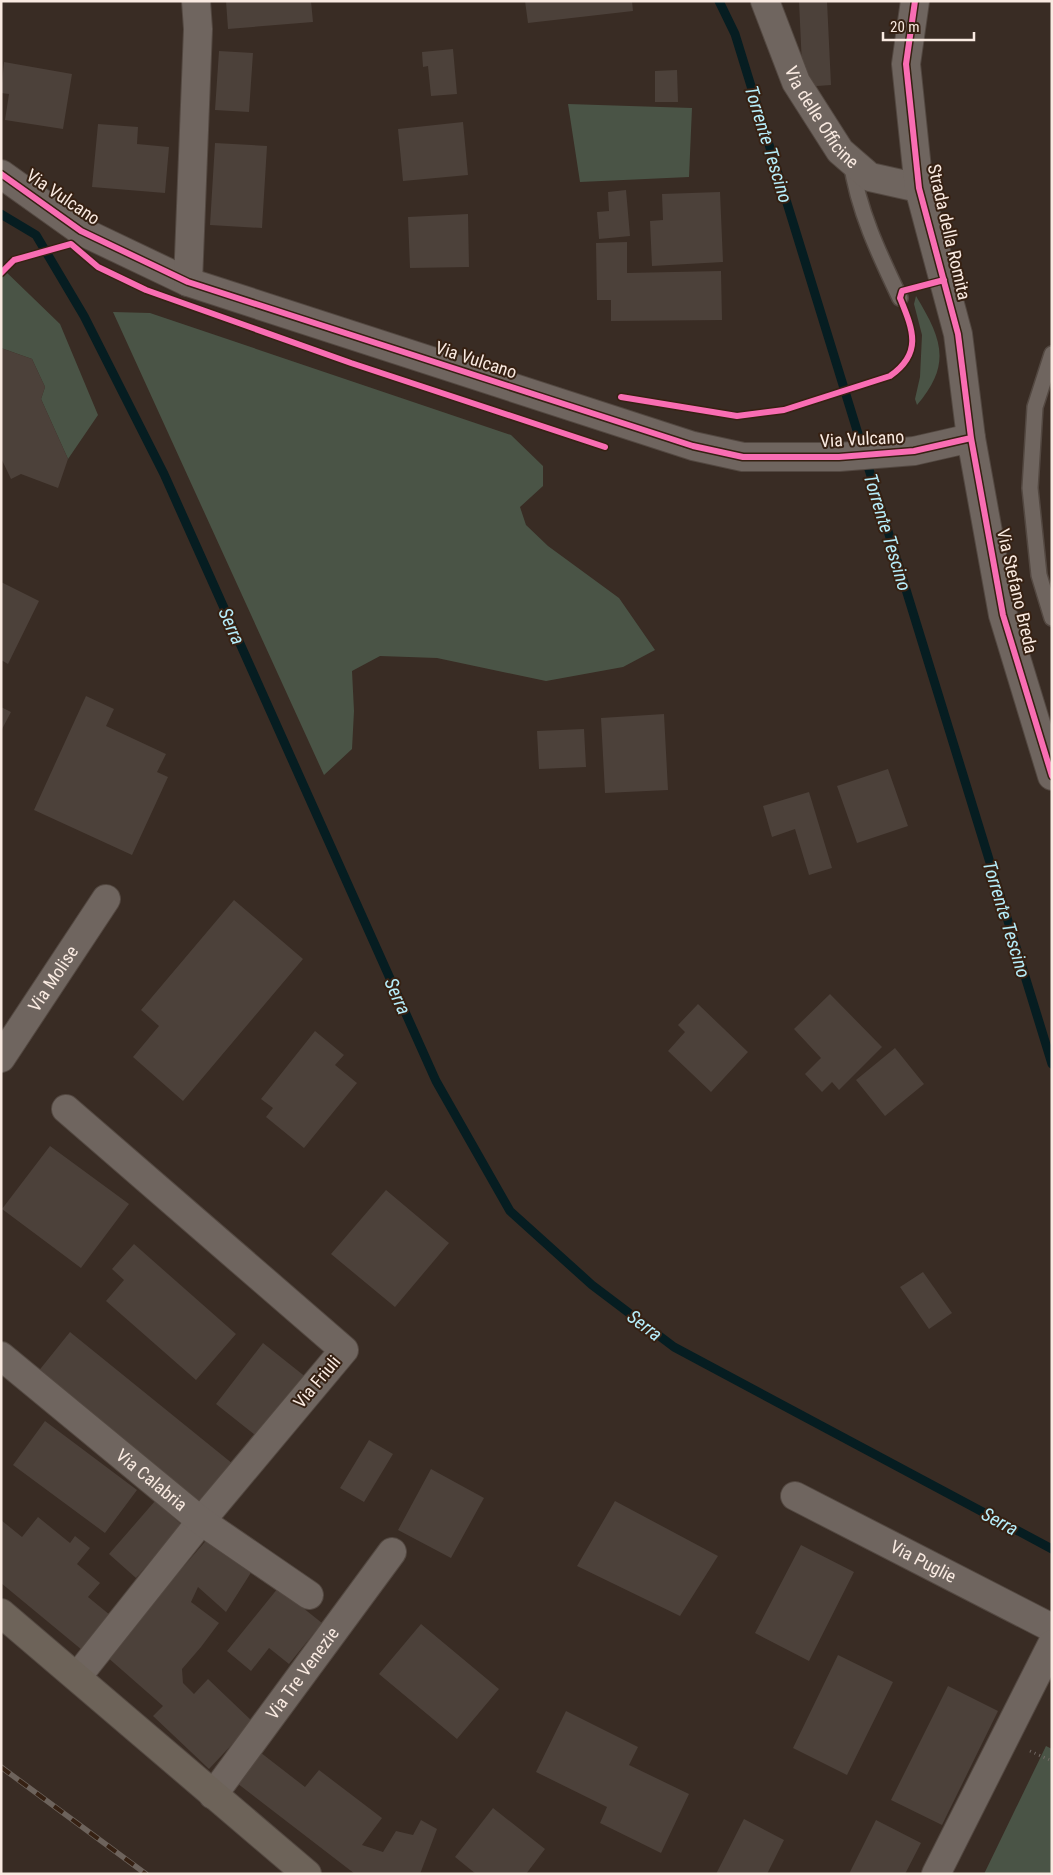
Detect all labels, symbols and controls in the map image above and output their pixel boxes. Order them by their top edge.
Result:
scale bar [883,10,974,42]
text: 20 m [890,18,920,36]
street label: Via delle Officine [781,63,863,172]
water label: Torrente Tescino [740,83,797,205]
street label: Strada della Romita [924,162,975,302]
street label: Via Vulcano [22,164,104,229]
street label: Via Vulcano [433,337,520,383]
street label: Via Vulcano [819,426,905,451]
water label: Torrente Tescino [859,471,916,593]
street label: Via Stefano Breda [993,526,1042,655]
water label: Serra [213,604,250,648]
water label: Torrente Tescino [978,858,1035,980]
street label: Via Molise [24,942,82,1015]
water label: Serra [379,974,416,1018]
water label: Serra [623,1305,667,1346]
street label: Via Friuli [289,1351,345,1412]
street label: Via Calabria [112,1444,191,1515]
water label: Serra [978,1502,1022,1540]
street label: Via Puglie [887,1536,960,1587]
street label: Via Tre Venezie [261,1623,343,1723]

